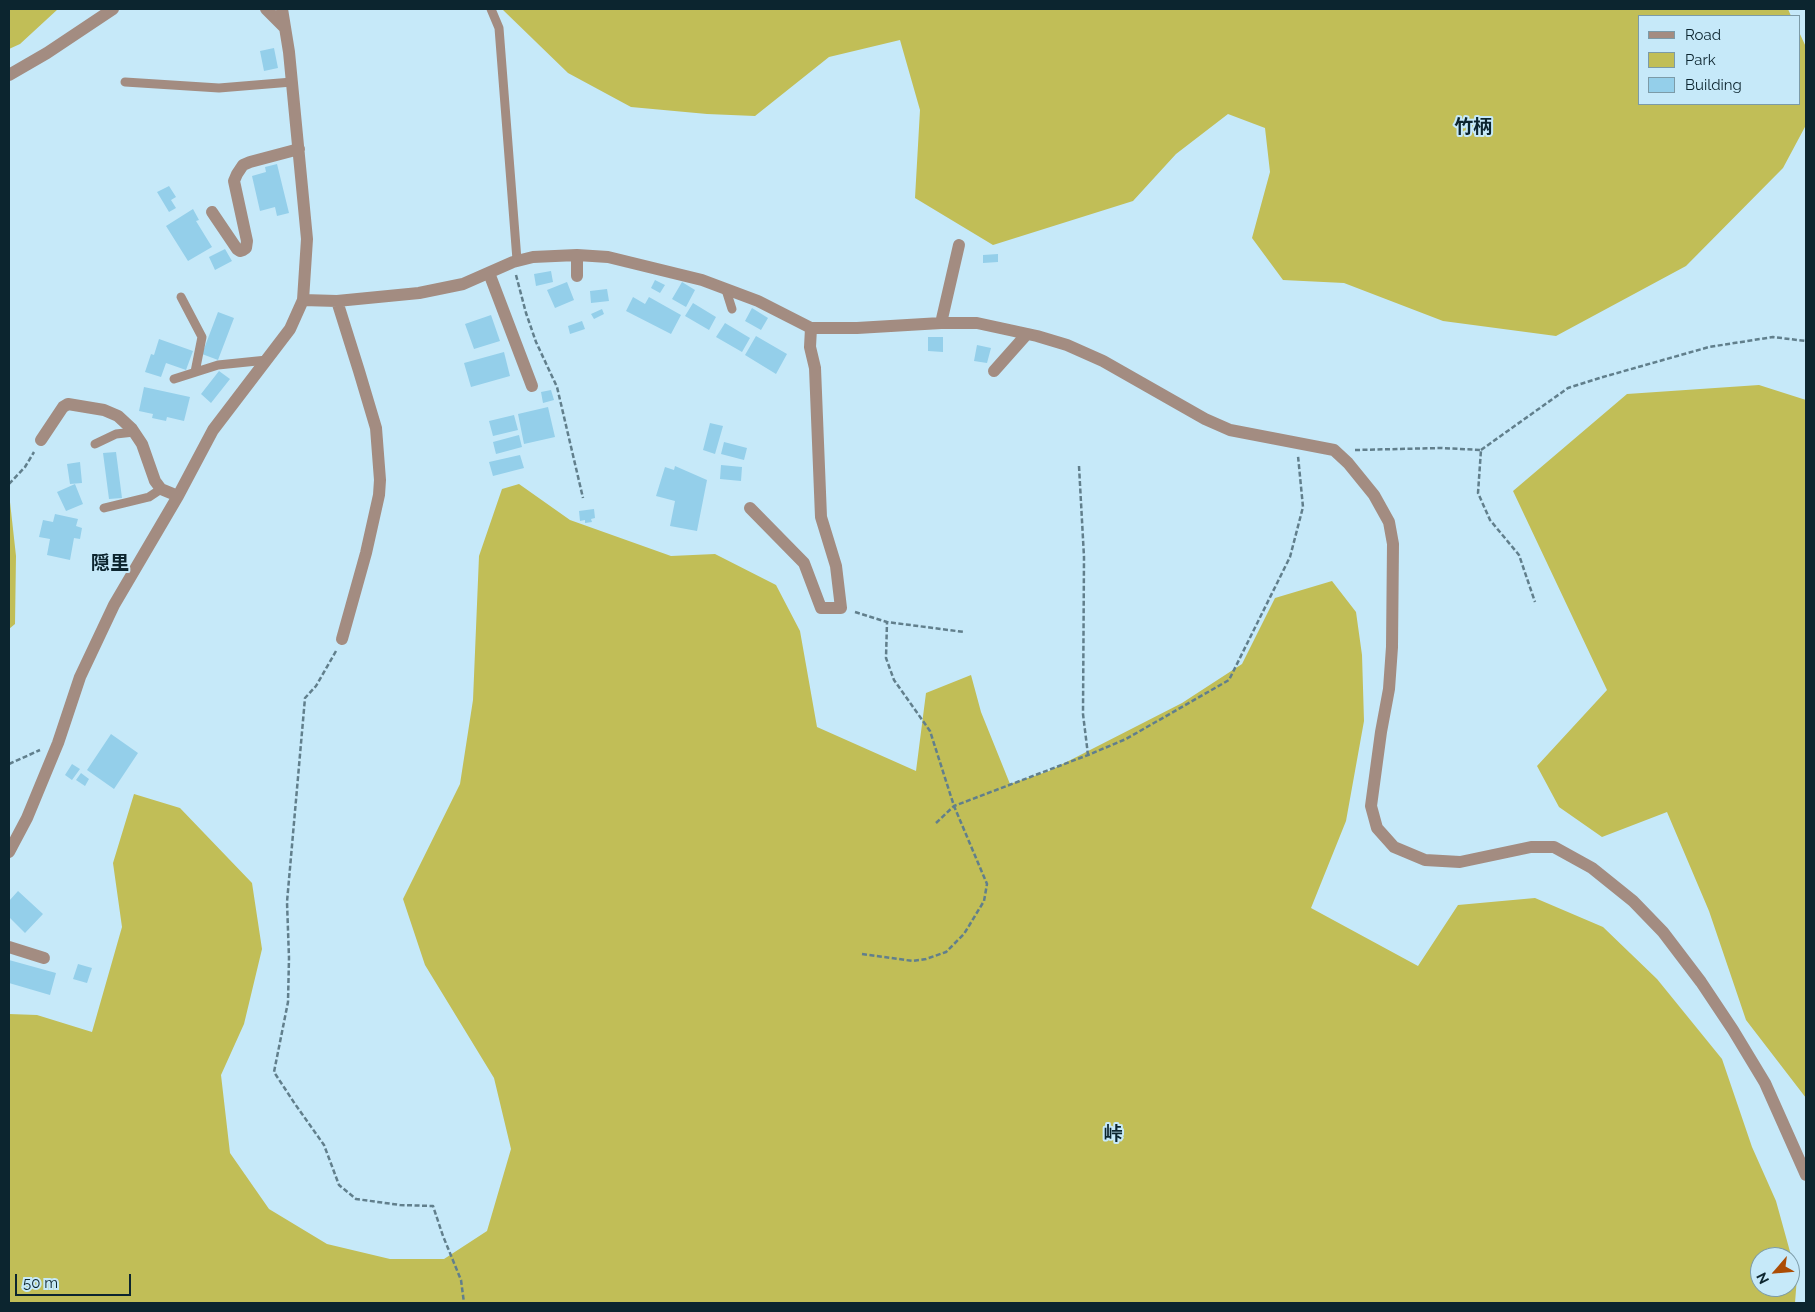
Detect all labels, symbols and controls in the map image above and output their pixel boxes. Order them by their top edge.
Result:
legend [1638,15,1800,105]
text: Road [1685,26,1721,44]
text: Park [1685,51,1716,69]
text: Building [1685,76,1742,94]
district label: 竹柄 [1454,116,1492,138]
district label: 隠里 [91,552,129,574]
district label: 峠 [1104,1123,1122,1145]
north arrow [1750,1247,1800,1297]
scale bar [18,1264,134,1296]
text: N [1753,1270,1772,1287]
text: 50 m [23,1274,58,1292]

